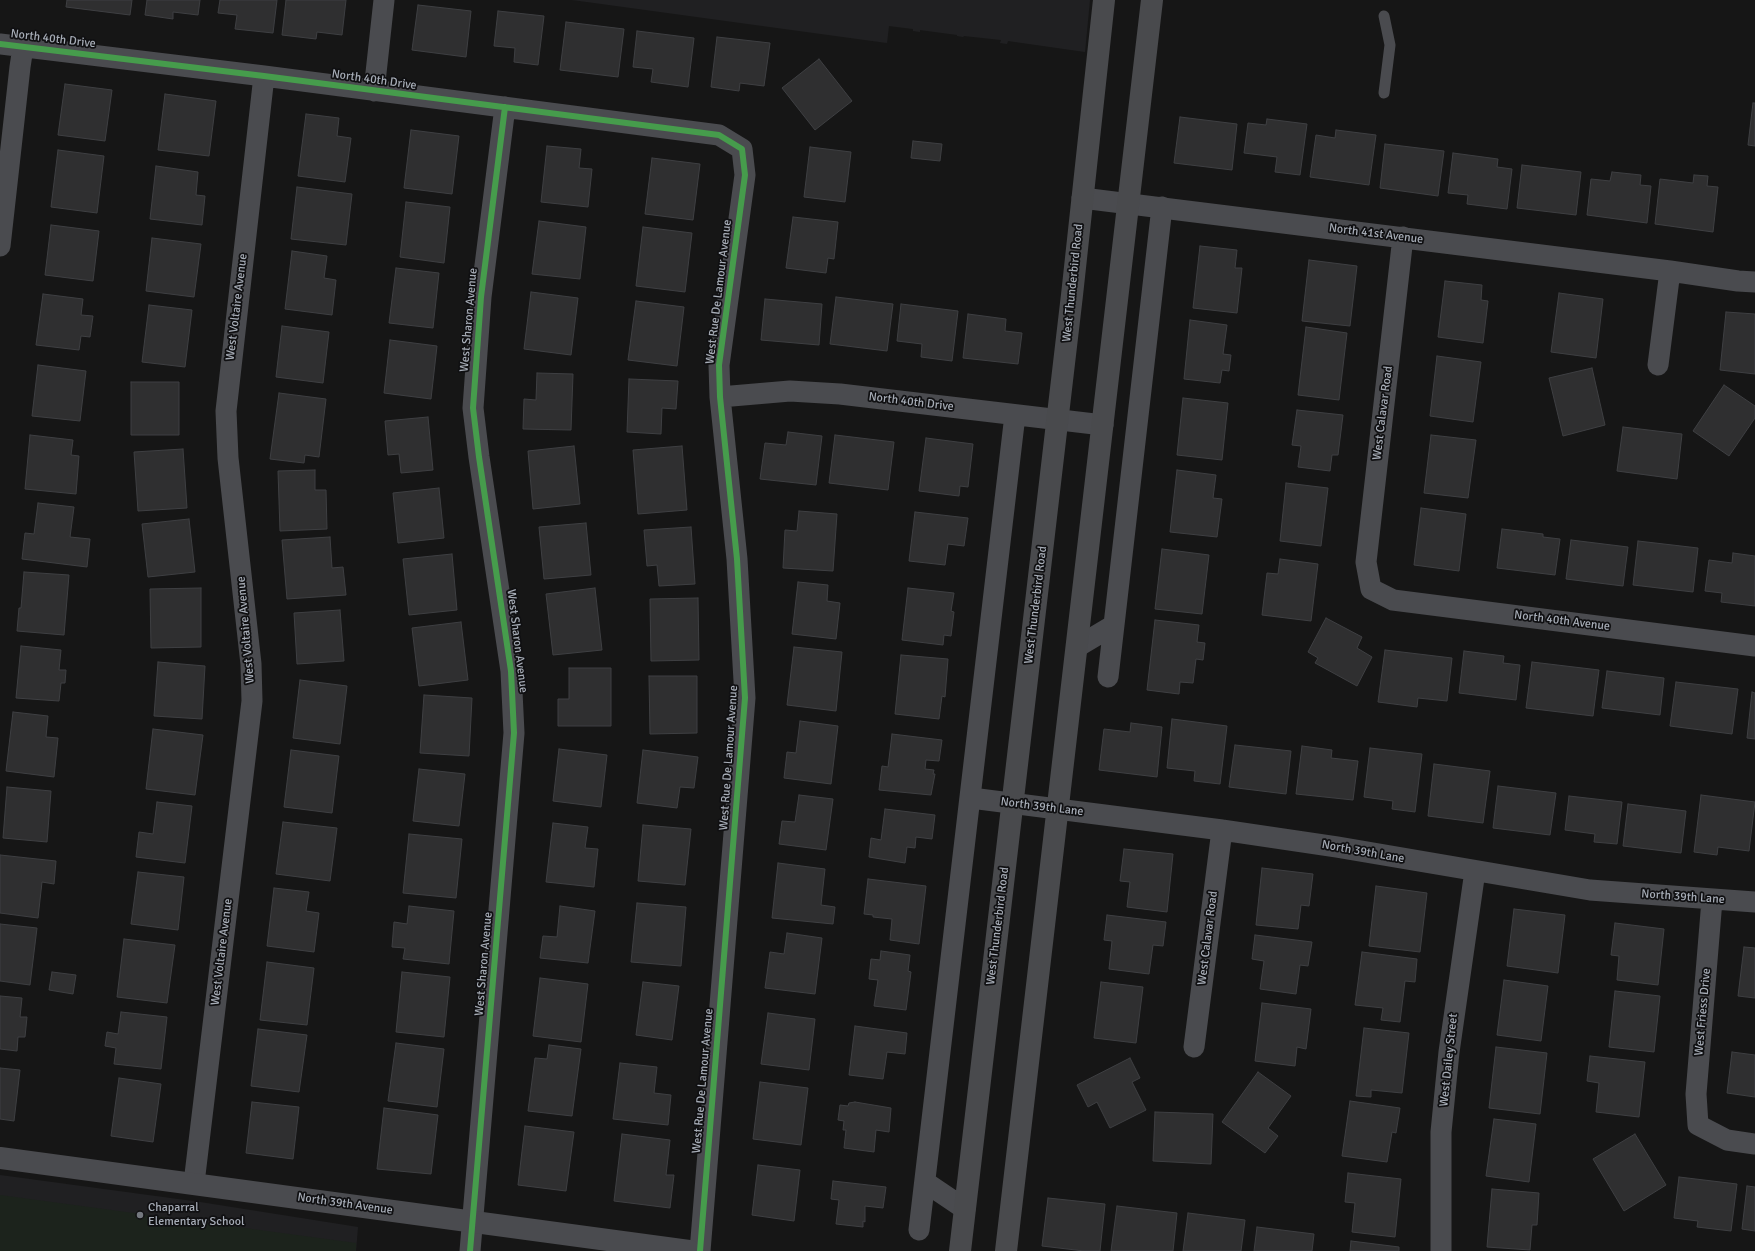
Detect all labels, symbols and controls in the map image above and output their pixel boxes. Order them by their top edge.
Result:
street label: North 40th Drive [10,27,96,51]
street label: North 40th Drive [331,67,417,93]
street label: West Rue De Lamour Avenue [703,219,735,365]
street label: North 41st Avenue [1328,221,1424,247]
street label: West Thunderbird Road [1060,223,1086,343]
street label: West Voltaire Avenue [223,253,251,361]
street label: West Sharon Avenue [457,267,481,373]
street label: West Calavar Road [1370,365,1396,461]
street label: North 40th Drive [868,390,954,414]
street label: West Thunderbird Road [1022,545,1050,665]
street label: West Voltaire Avenue [234,576,258,684]
street label: West Sharon Avenue [504,588,530,694]
street label: North 40th Avenue [1513,608,1611,634]
street label: West Rue De Lamour Avenue [717,685,741,831]
street label: North 39th Lane [1000,795,1084,819]
street label: North 39th Lane [1321,838,1405,866]
street label: West Thunderbird Road [984,866,1012,986]
street label: North 39th Lane [1641,887,1725,907]
street label: West Calavar Road [1195,890,1221,986]
street label: West Voltaire Avenue [208,898,236,1006]
street label: West Sharon Avenue [472,911,496,1017]
street label: West Friess Drive [1692,968,1714,1056]
street label: West Rue De Lamour Avenue [689,1008,717,1154]
street label: West Dailey Street [1437,1013,1461,1107]
street label: North 39th Avenue [296,1190,394,1218]
place label: Chaparral Elementary School [148,1201,244,1229]
marker: Chaparral Elementary School [135,1210,145,1220]

